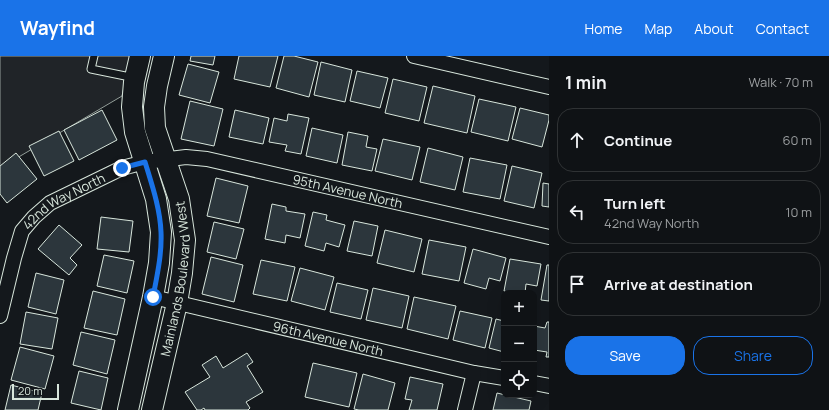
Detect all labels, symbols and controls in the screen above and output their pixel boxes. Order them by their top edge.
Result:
text: Wayfind [20,15,95,41]
text: Home [585,19,622,38]
text: Map [644,19,672,38]
text: About [694,19,734,38]
text: Contact [756,19,809,38]
text: 1 min [565,71,607,94]
text: Walk · 70 m [748,73,813,91]
icon: ahead [566,129,588,151]
text: Continue [604,130,672,151]
text: 60 m [782,131,812,149]
route end [113,159,131,177]
street label: 42nd Way North [18,169,108,233]
street label: 95th Avenue North [291,170,405,212]
text: Turn left [604,193,666,214]
street label: Mainlands Boulevard West [156,200,194,358]
icon: left [566,201,588,223]
text: 10 m [785,203,812,221]
text: 42nd Way North [604,214,699,232]
icon: arrive [566,273,588,295]
text: Arrive at destination [604,274,753,295]
route start [144,288,162,306]
map controls [501,290,537,398]
button: + [501,290,537,326]
street label: 96th Avenue North [271,317,385,360]
button: − [501,326,537,362]
button: Save [565,336,685,375]
button: Share [693,336,813,375]
button: locate [501,362,537,398]
scale bar [12,382,59,401]
text: 20 m [18,383,43,398]

